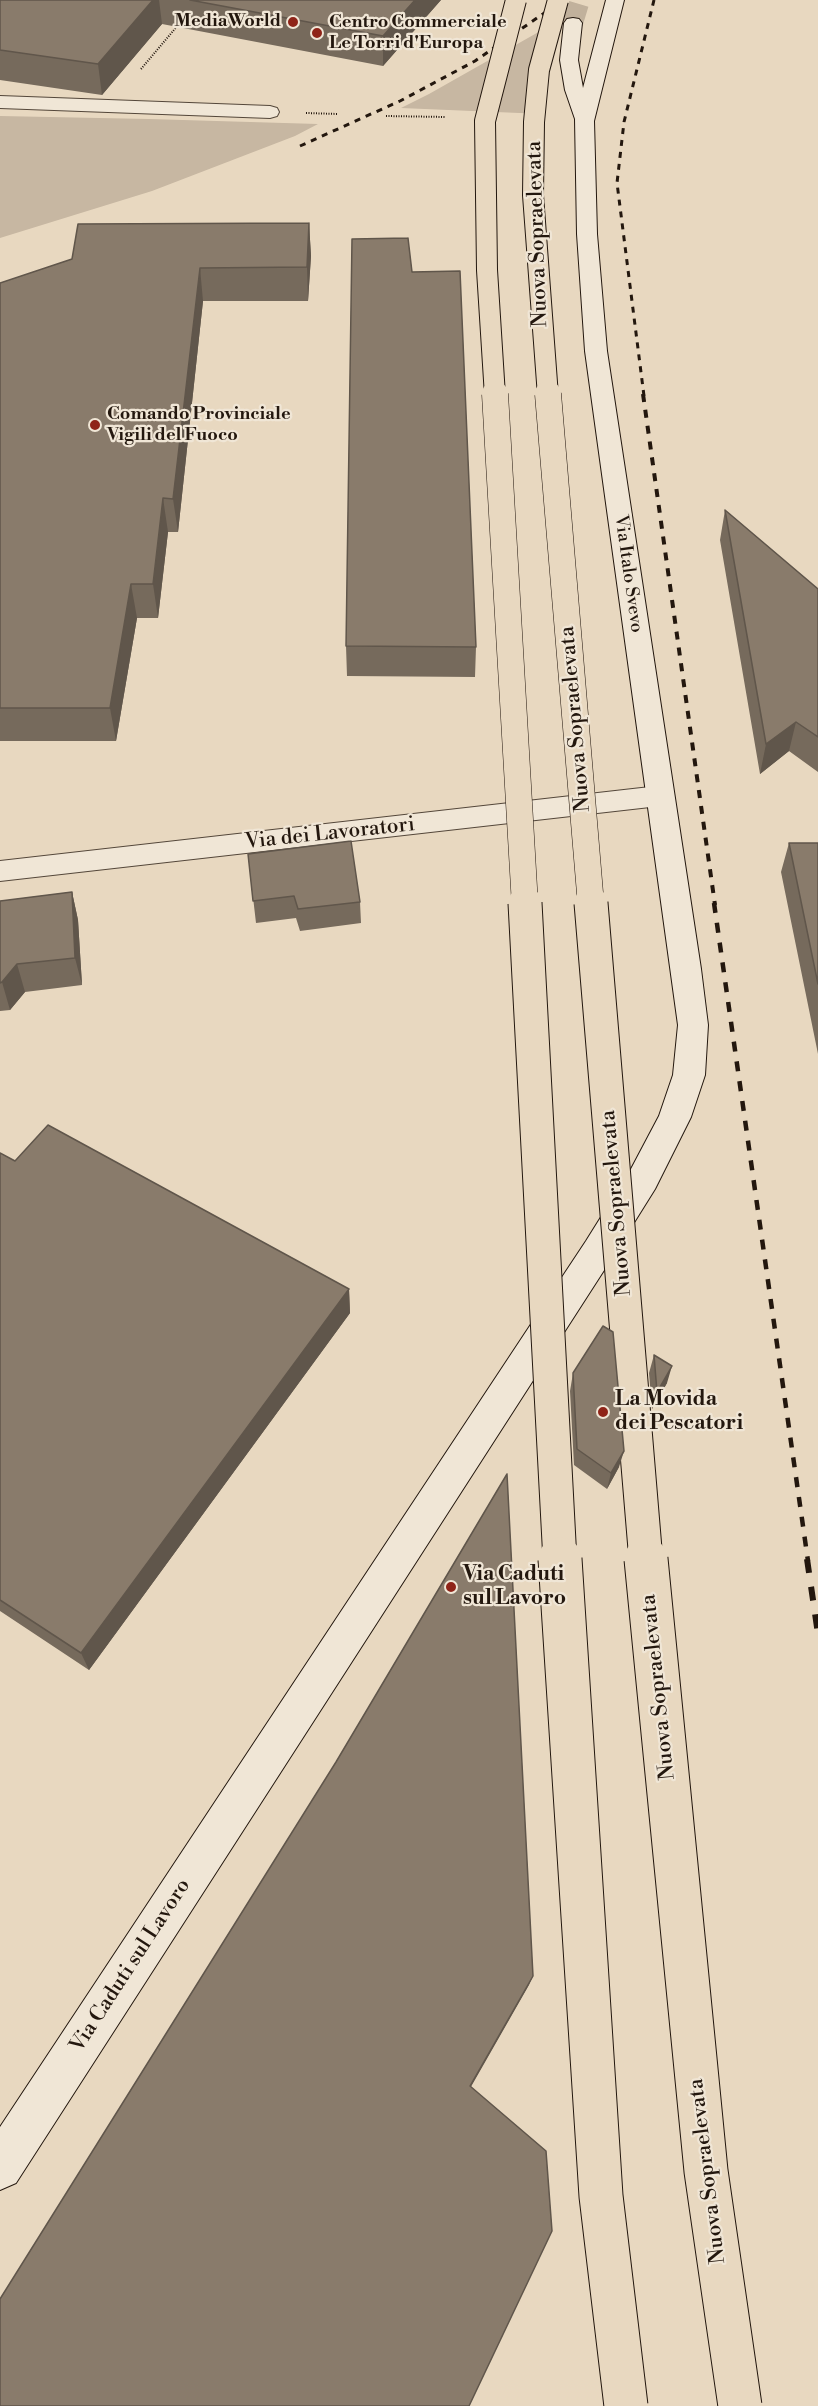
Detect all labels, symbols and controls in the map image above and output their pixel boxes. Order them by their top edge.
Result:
place label: MediaWorld [174,11,281,33]
place label: Centro Commerciale Le Torri d'Europa [329,12,507,54]
marker: MediaWorld [286,15,300,29]
marker: Centro Commerciale Le Torri d'Europa [310,26,324,40]
street label: Nuova Sopraelevata [522,140,554,328]
place label: Comando Provinciale Vigili del Fuoco [107,404,291,446]
marker: Comando Provinciale Vigili del Fuoco [88,418,102,432]
street label: Via Italo Svevo [609,514,647,634]
street label: Nuova Sopraelevata [555,625,597,813]
street label: Via dei Lavoratori [244,813,416,855]
street label: Nuova Sopraelevata [596,1109,638,1297]
place label: La Movida dei Pescatori [615,1387,743,1437]
marker: La Movida dei Pescatori [596,1405,610,1419]
place label: Via Caduti sul Lavoro [463,1562,566,1612]
marker: Via Caduti sul Lavoro [444,1580,458,1594]
street label: Nuova Sopraelevata [637,1593,681,1781]
street label: Via Caduti sul Lavoro [65,1875,197,2057]
street label: Nuova Sopraelevata [684,2077,732,2265]

